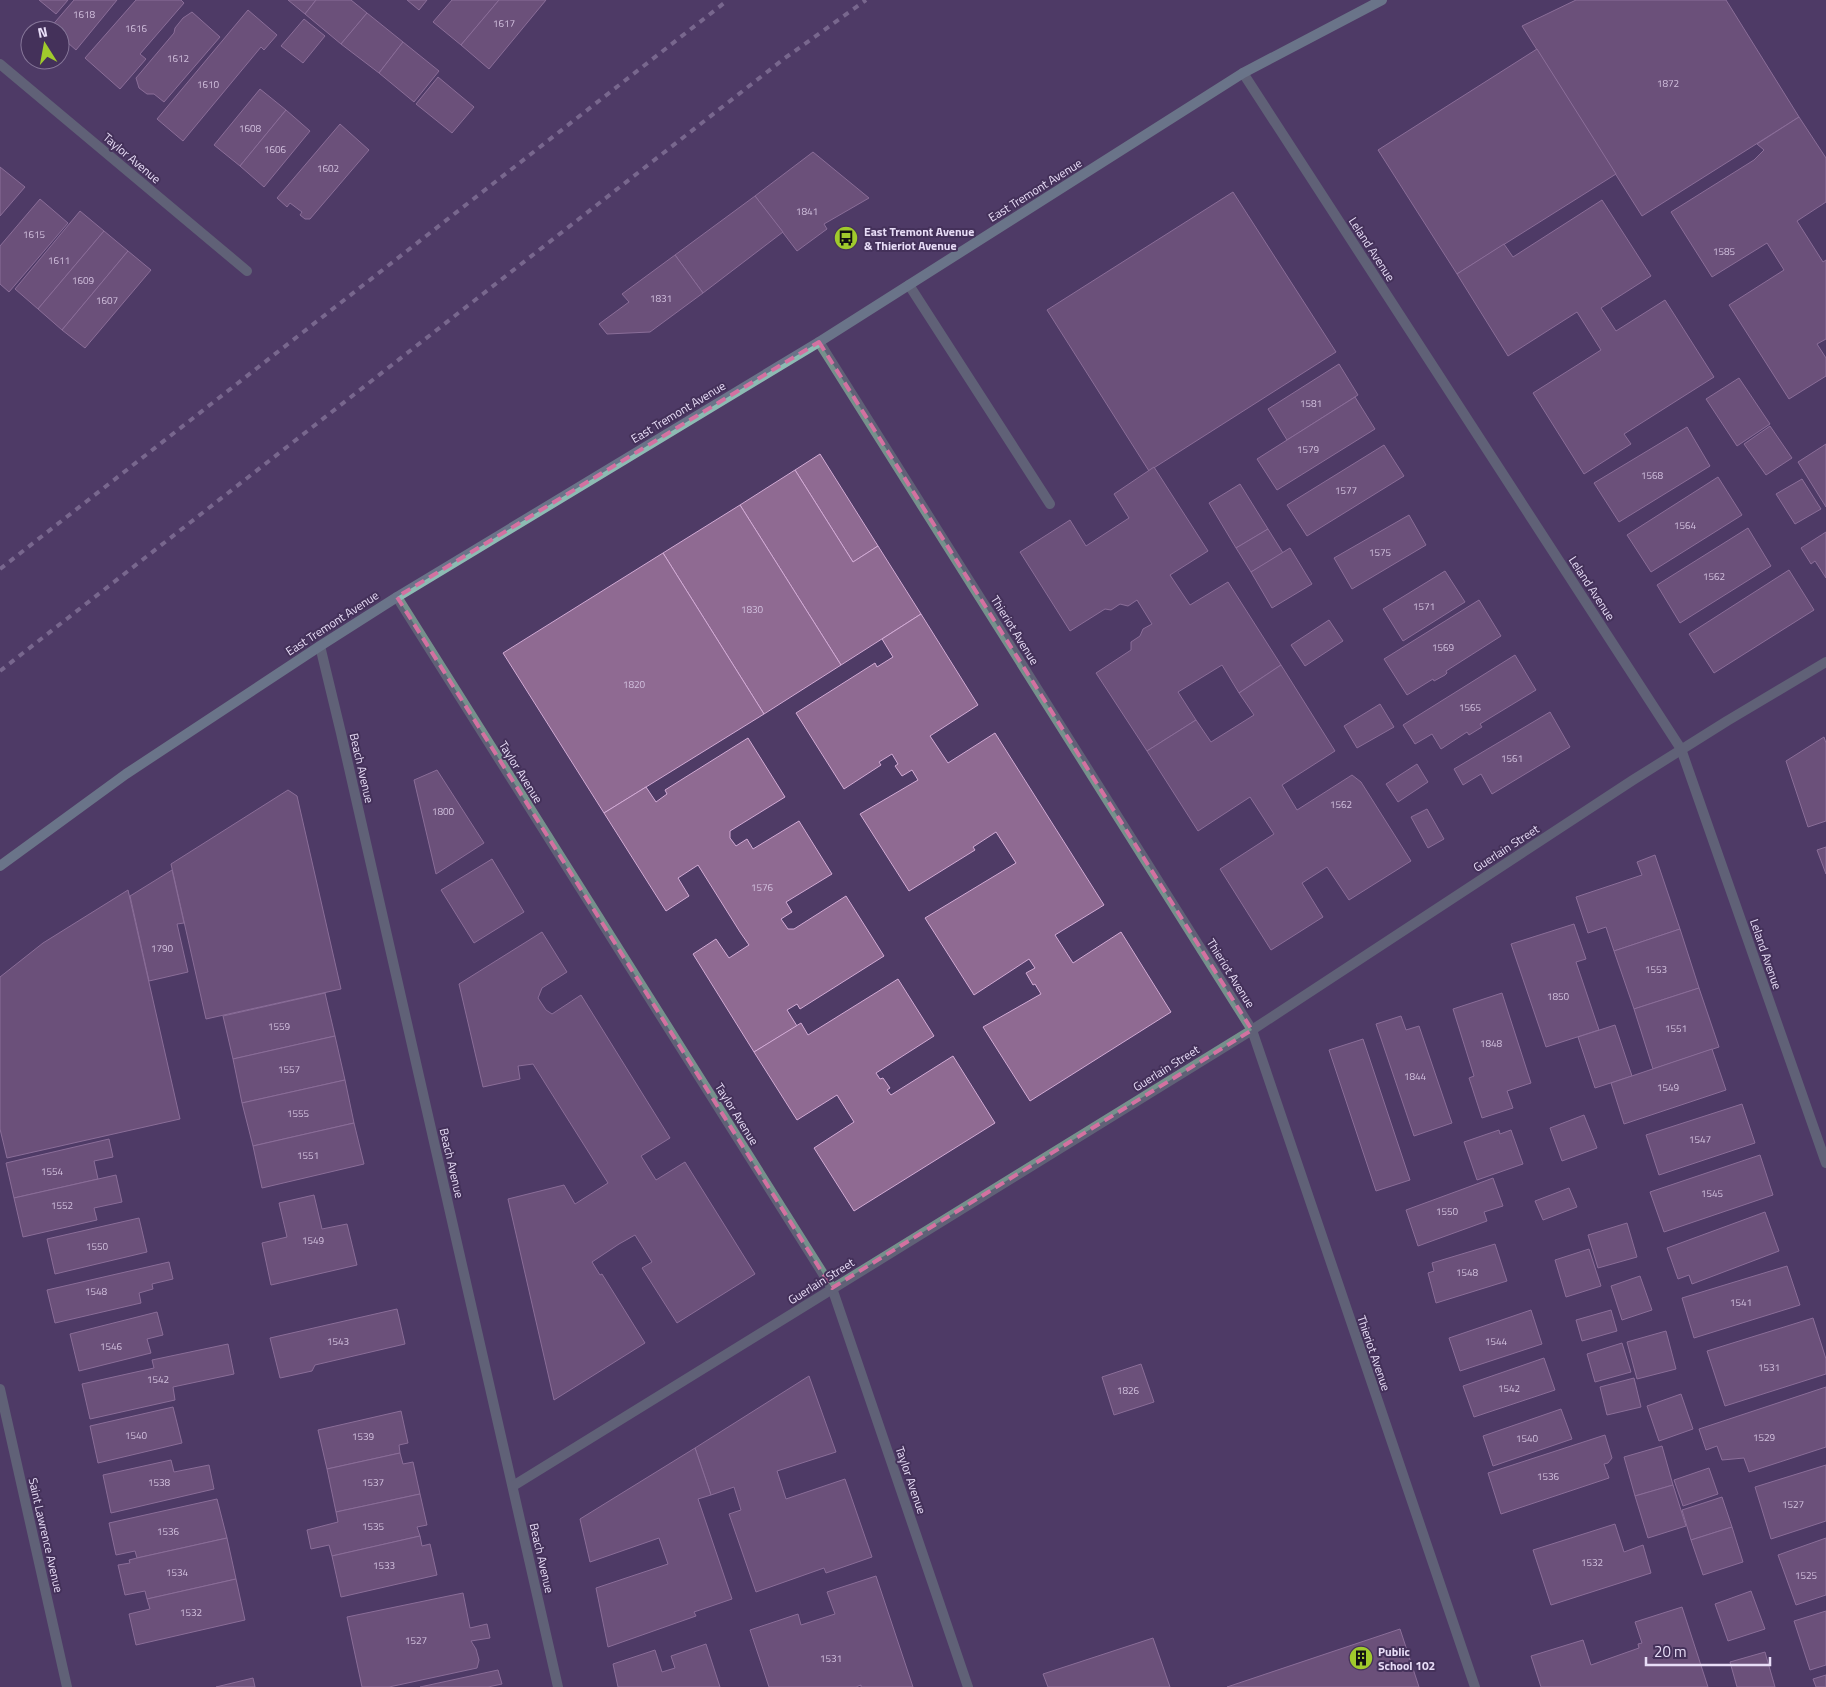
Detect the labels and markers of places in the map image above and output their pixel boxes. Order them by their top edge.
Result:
place label: East Tremont Avenue & Thieriot Avenue [864,222,974,255]
bus stop icon: East Tremont Avenue & Thieriot Avenue [833,225,859,251]
place label: Public School 102 [1378,1642,1435,1675]
building icon: Public School 102 [1348,1645,1374,1671]

